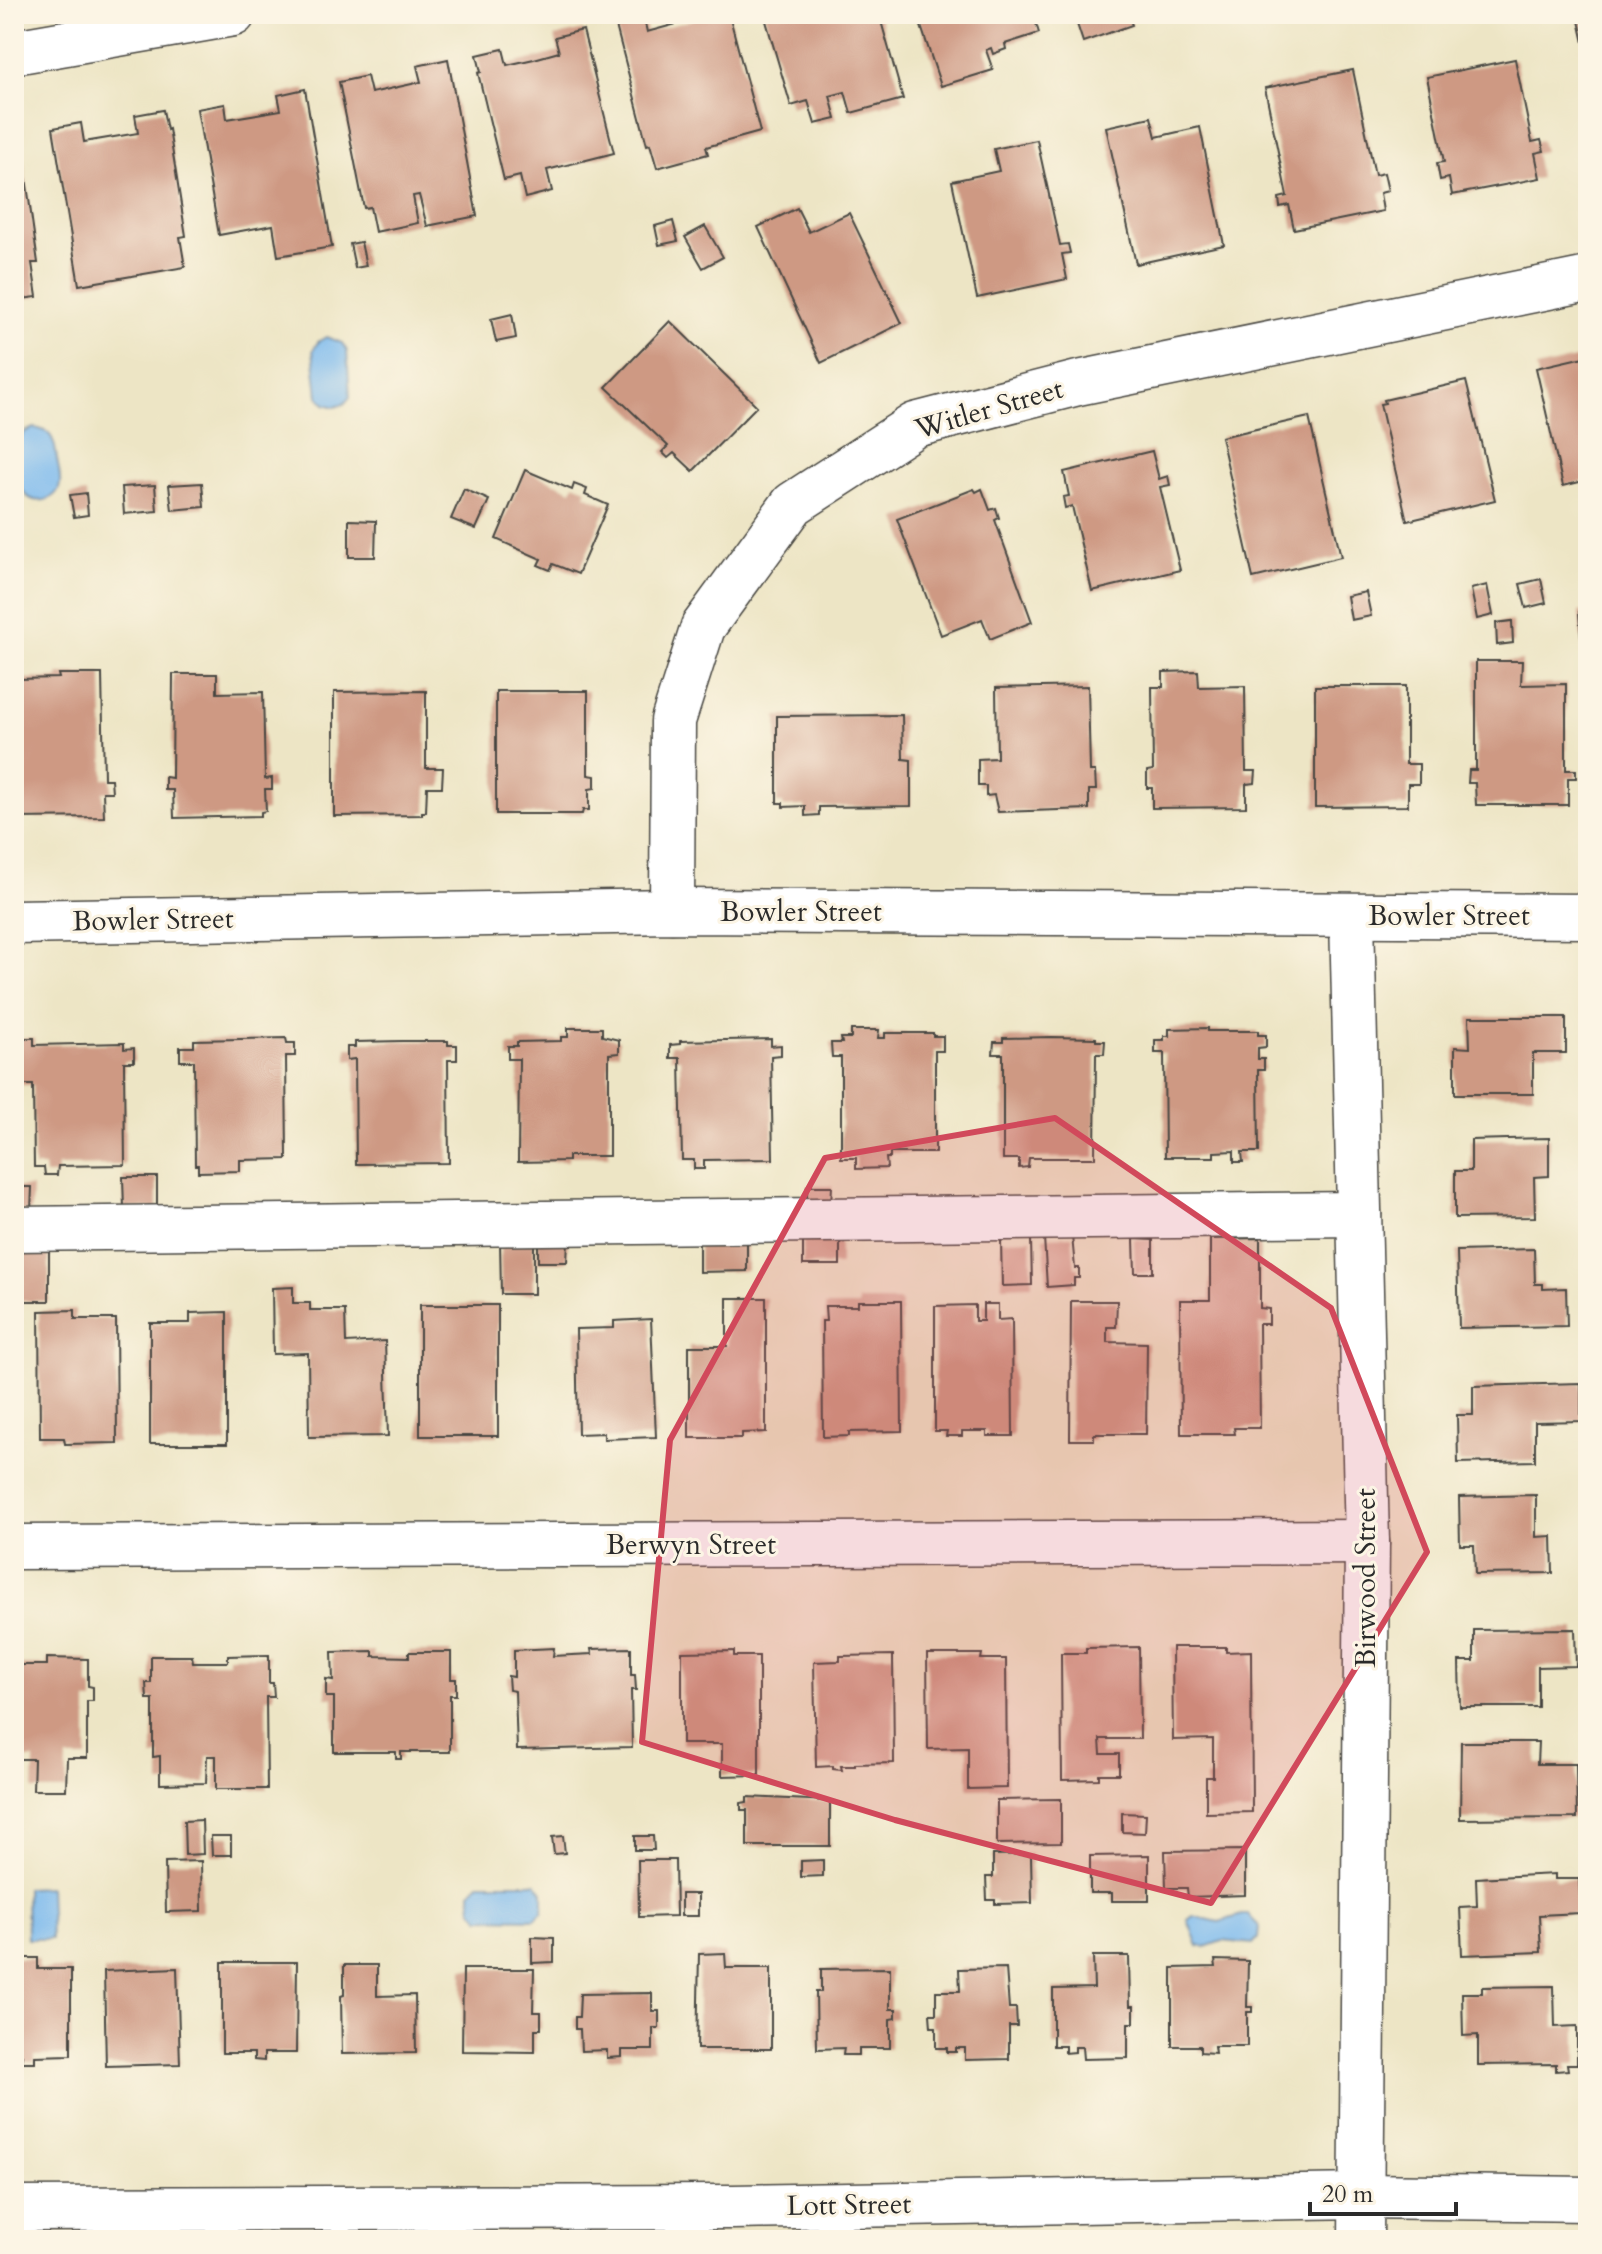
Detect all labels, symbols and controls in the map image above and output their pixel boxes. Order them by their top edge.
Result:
street label: Witler Street [909,370,1068,449]
street label: Bowler Street [720,893,882,931]
street label: Bowler Street [1368,897,1530,935]
street label: Bowler Street [72,900,234,940]
street label: Birwood Street [1347,1488,1385,1668]
street label: Berwyn Street [606,1526,776,1564]
scale bar [1310,2166,1456,2216]
text: 20 m [1322,2178,1374,2211]
street label: Lott Street [786,2185,912,2225]

